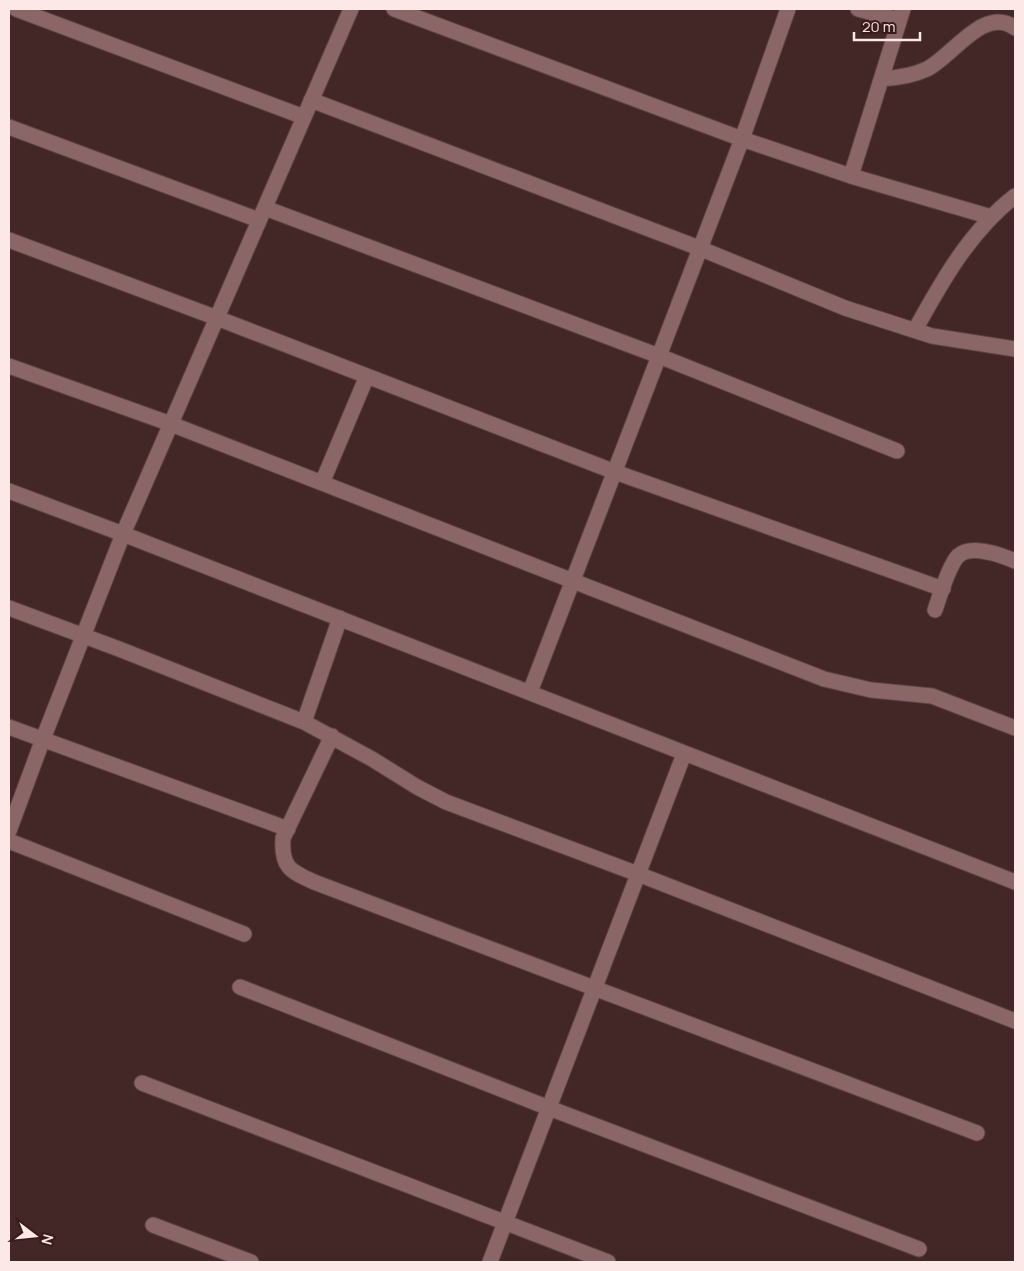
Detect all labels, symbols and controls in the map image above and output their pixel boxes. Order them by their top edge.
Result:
scale bar [854,10,920,42]
text: 20 m [862,16,895,37]
north arrow [10,1211,60,1261]
text: N [37,1232,58,1247]

